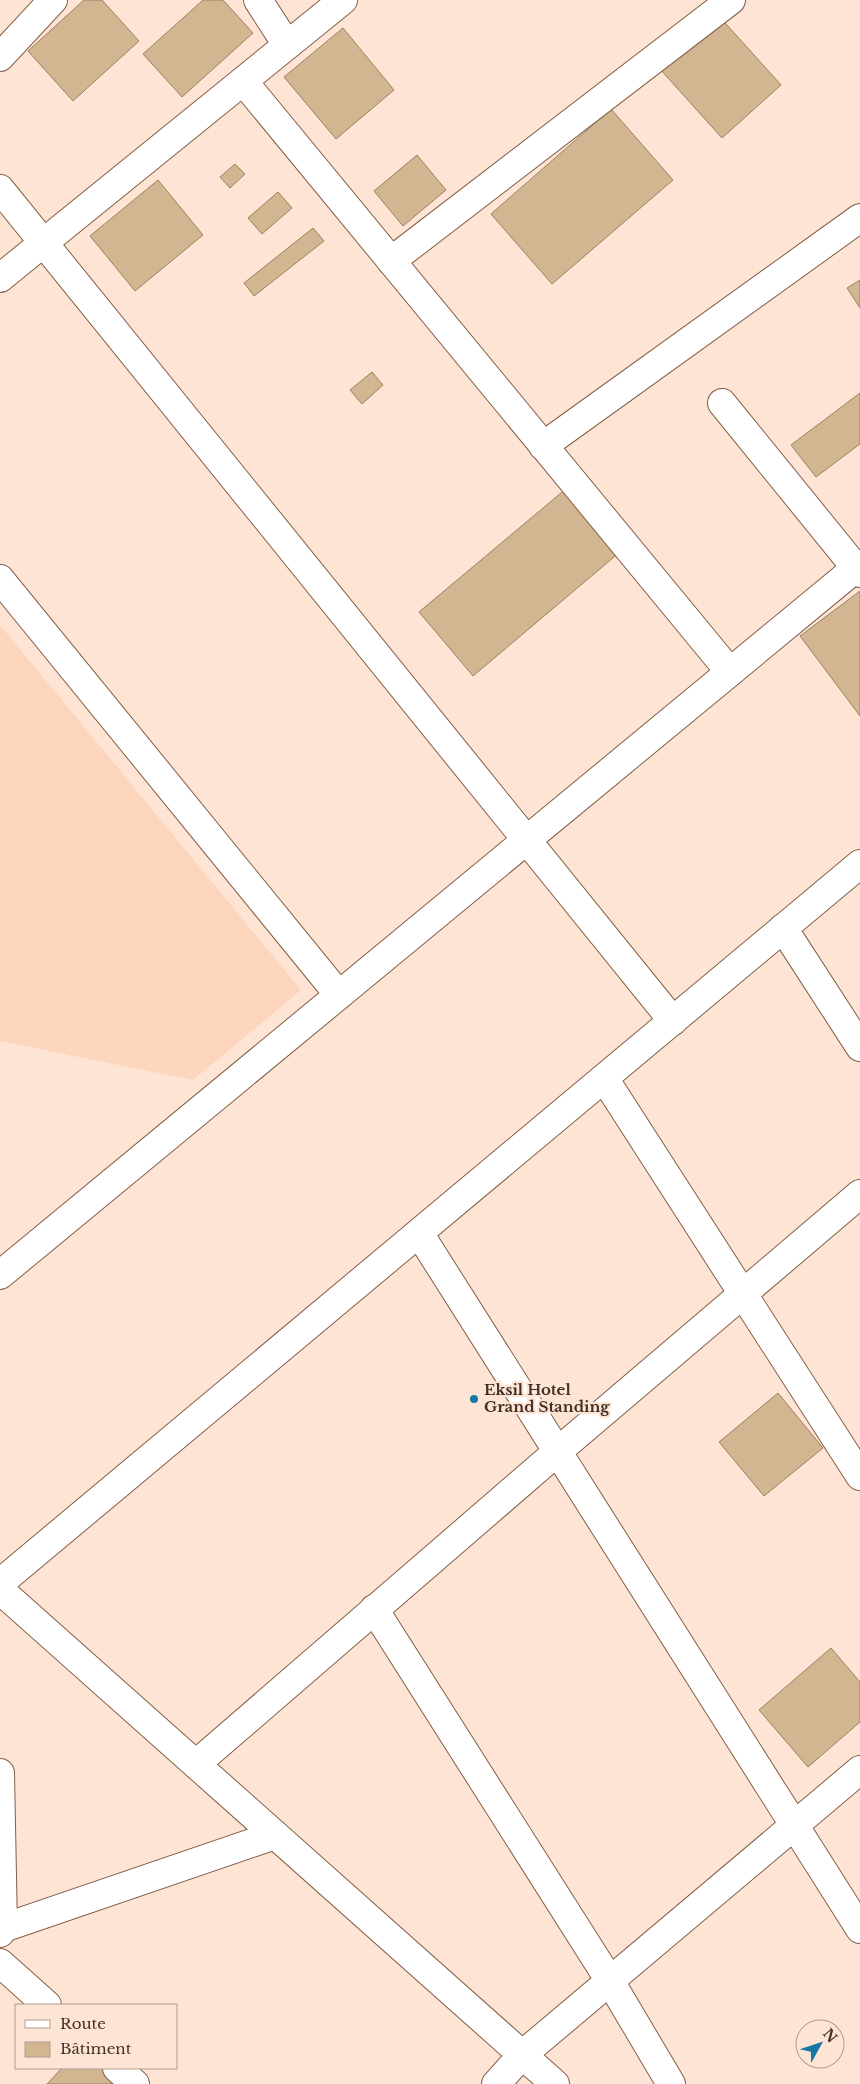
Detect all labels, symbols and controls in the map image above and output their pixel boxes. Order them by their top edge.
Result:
place label: Eksil Hotel Grand Standing [484,1380,610,1416]
marker: Eksil Hotel Grand Standing [468,1393,480,1405]
legend [15,2004,178,2069]
text: Route [60,2014,106,2033]
north arrow [795,2019,845,2069]
text: N [819,2025,841,2046]
text: Bâtiment [60,2039,132,2058]

